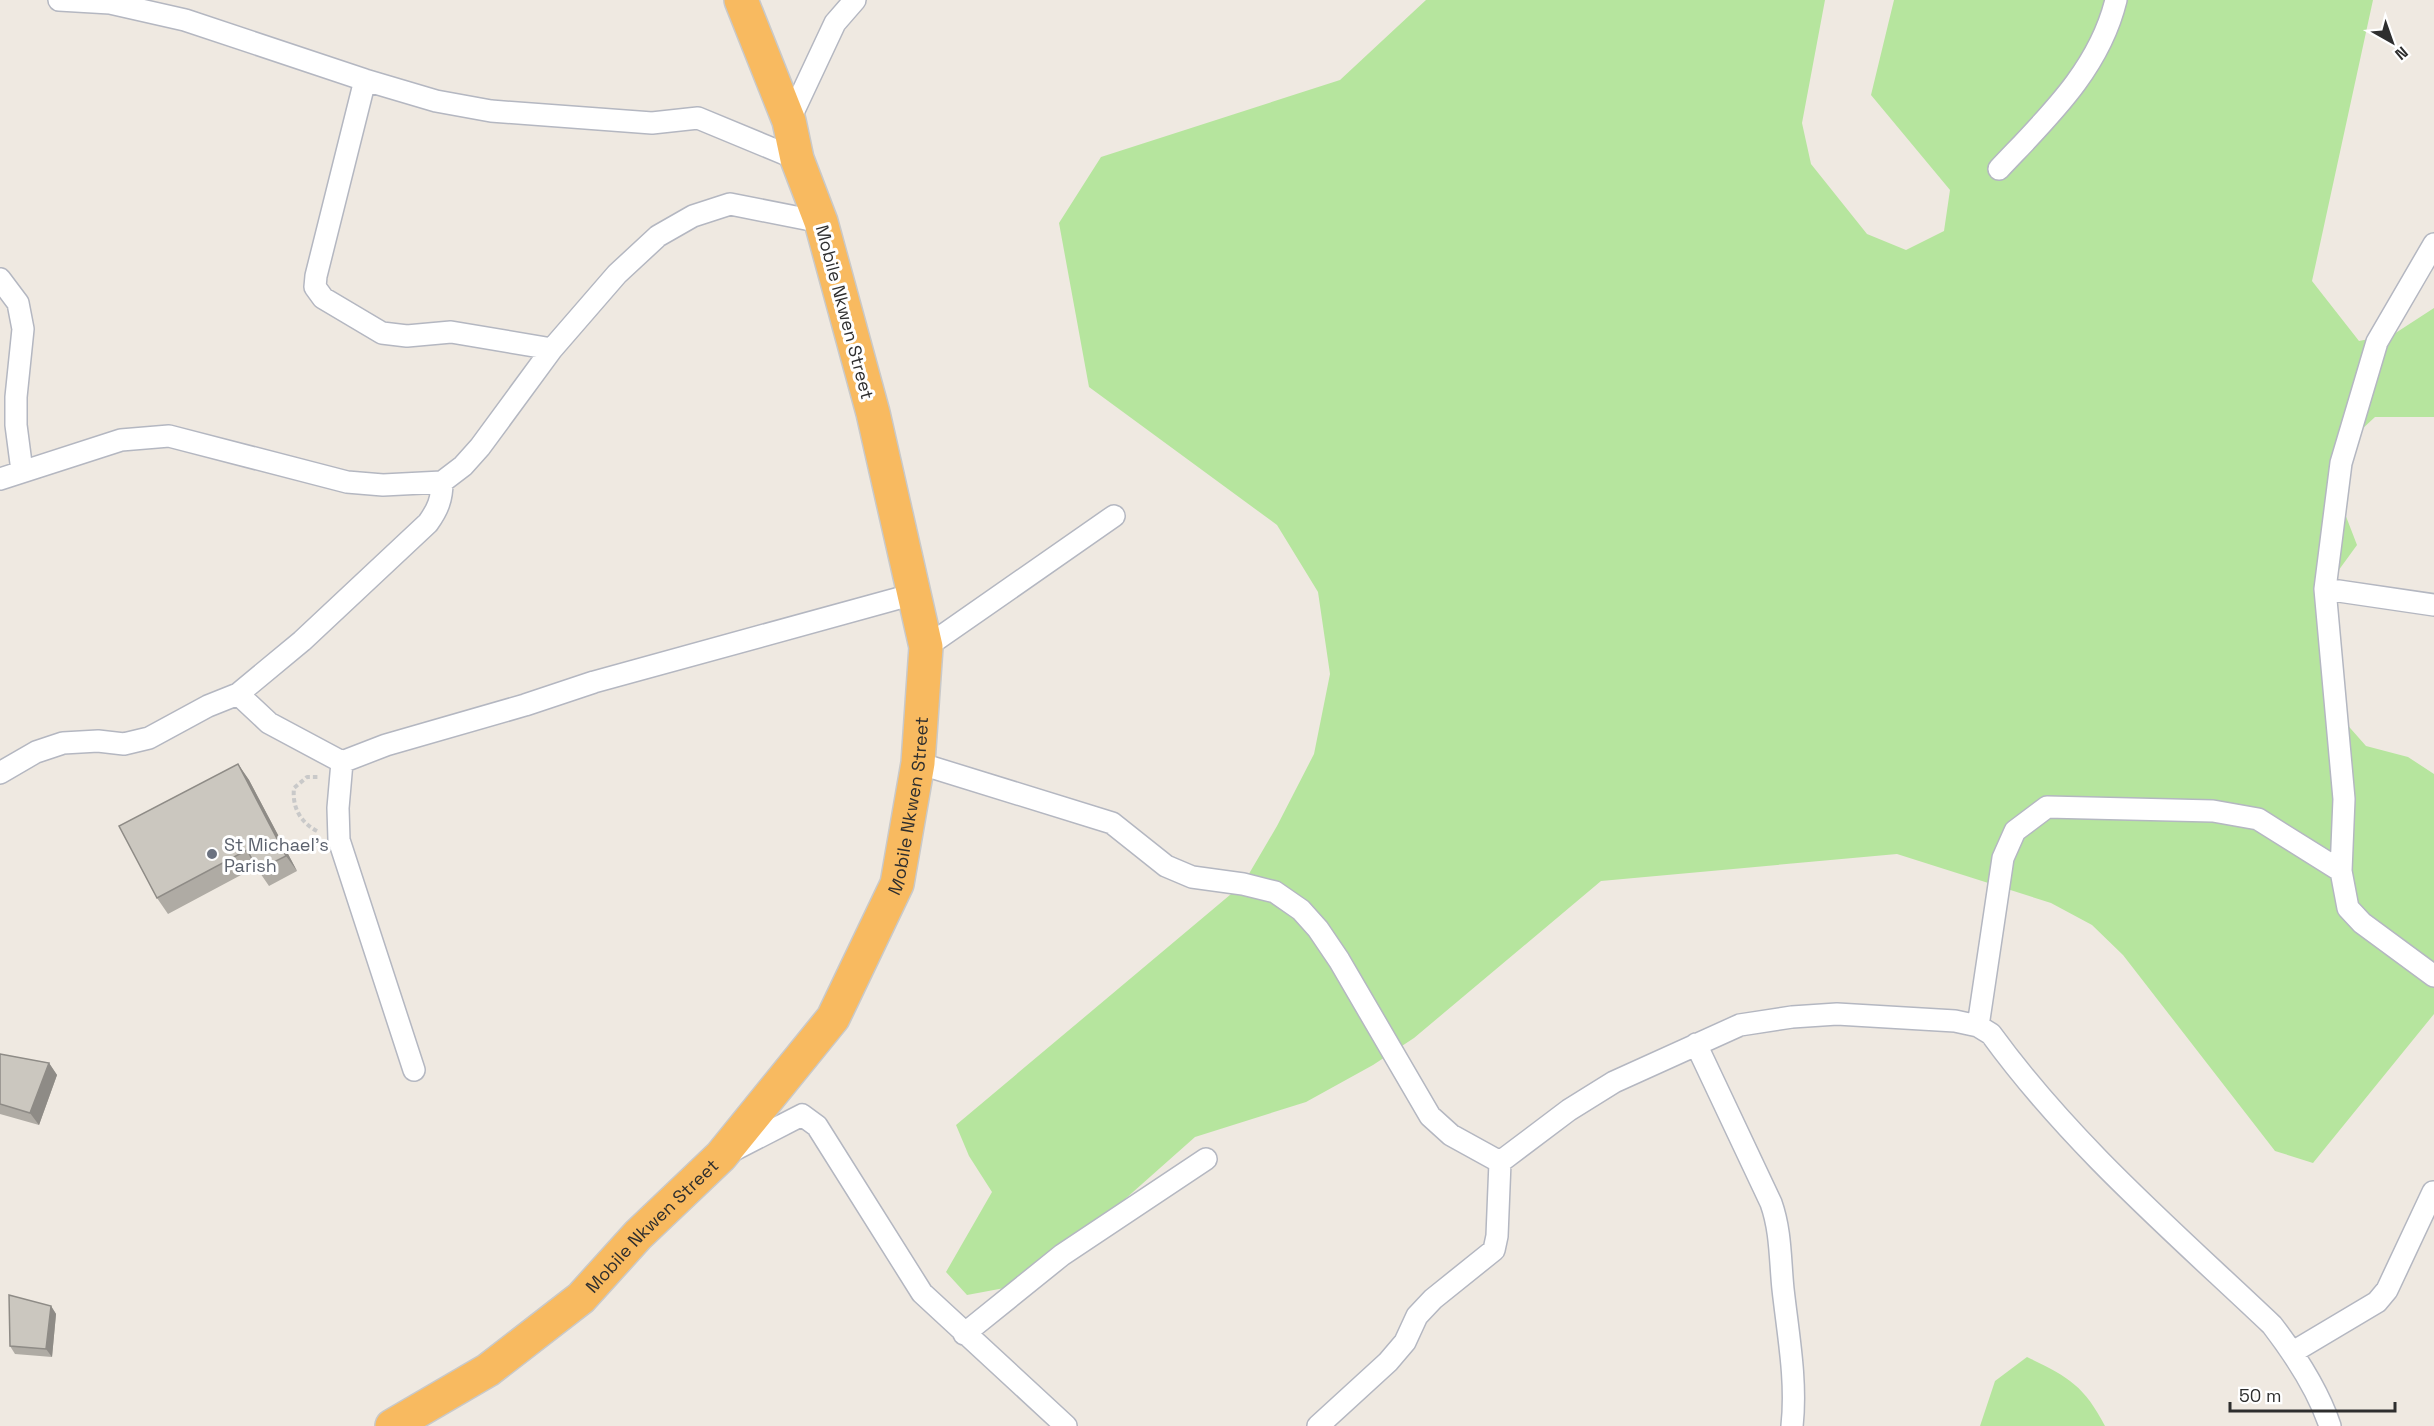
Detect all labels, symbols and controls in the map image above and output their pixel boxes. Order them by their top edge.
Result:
north arrow [2362,12,2422,72]
text: N [2390,42,2412,65]
street label: Mobile Nkwen Street [811,222,879,402]
street label: Mobile Nkwen Street [882,716,933,898]
place label: St Michael's Parish [224,833,329,877]
marker: St Michael's Parish [205,847,219,861]
street label: Mobile Nkwen Street [580,1153,723,1297]
scale bar [2230,1375,2395,1413]
text: 50 m [2239,1384,2281,1407]

